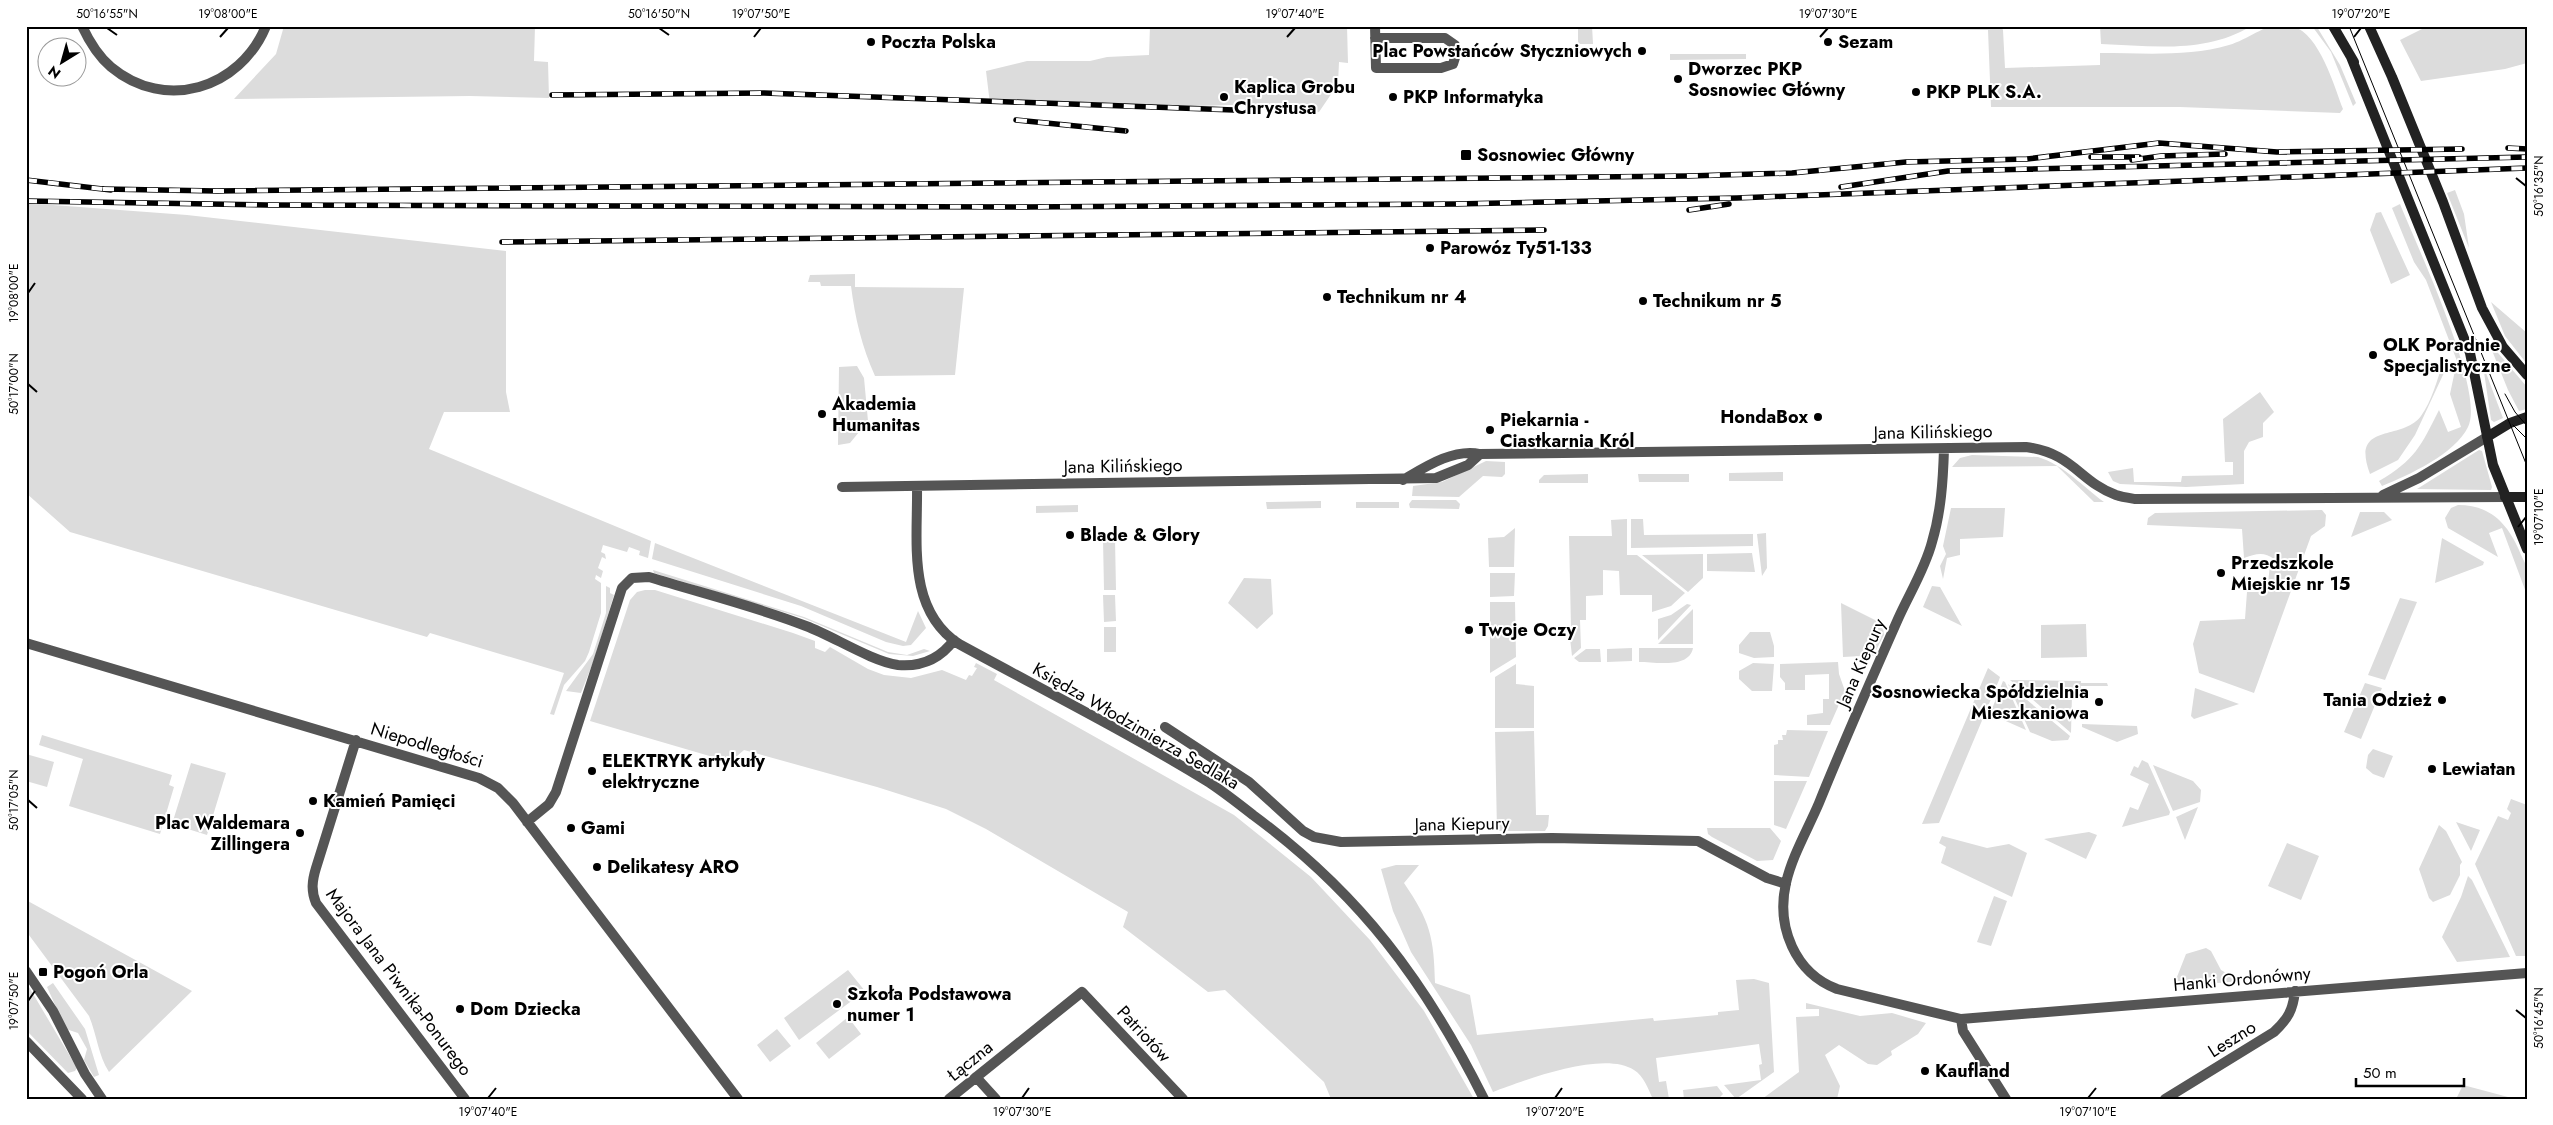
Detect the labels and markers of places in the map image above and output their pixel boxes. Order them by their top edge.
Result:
place label: Poczta Polska [881,29,996,55]
place label: Sezam [1838,29,1893,55]
marker: Poczta Polska [865,36,877,48]
marker: Sezam [1822,36,1834,48]
place label: Plac Powstańców Styczniowych [1372,38,1632,64]
marker: Plac Powstańców Styczniowych [1636,45,1648,57]
place label: Dworzec PKP Sosnowiec Główny [1688,56,1846,103]
marker: Dworzec PKP Sosnowiec Główny [1672,73,1684,85]
place label: Kaplica Grobu Chrystusa [1234,74,1355,121]
place label: PKP PLK S.A. [1926,79,2042,105]
place label: PKP Informatyka [1403,84,1543,110]
marker: PKP PLK S.A. [1910,86,1922,98]
marker: Kaplica Grobu Chrystusa [1218,91,1230,103]
marker: PKP Informatyka [1387,91,1399,103]
place label: Sosnowiec Główny [1477,142,1635,168]
marker: Sosnowiec Główny [1459,148,1473,162]
place label: Parowóz Ty51-133 [1440,235,1592,261]
marker: Parowóz Ty51-133 [1424,242,1436,254]
place label: Technikum nr 4 [1337,284,1467,310]
place label: Technikum nr 5 [1653,288,1782,314]
marker: Technikum nr 4 [1321,291,1333,303]
marker: Technikum nr 5 [1637,295,1649,307]
place label: OLK Poradnie Specjalistyczne [2383,332,2511,379]
marker: OLK Poradnie Specjalistyczne [2367,349,2379,361]
place label: Akademia Humanitas [831,391,920,438]
place label: HondaBox [1720,404,1808,430]
place label: Piekarnia - Ciastkarnia Król [1500,407,1634,454]
marker: Akademia Humanitas [816,408,828,420]
marker: HondaBox [1812,411,1824,423]
marker: Piekarnia - Ciastkarnia Król [1484,424,1496,436]
place label: Blade & Glory [1080,522,1200,548]
marker: Blade & Glory [1064,529,1076,541]
place label: Przedszkole Miejskie nr 15 [2231,550,2350,597]
marker: Przedszkole Miejskie nr 15 [2215,567,2227,579]
place label: Twoje Oczy [1479,617,1577,643]
marker: Twoje Oczy [1463,624,1475,636]
place label: Sosnowiecka Spółdzielnia Mieszkaniowa [1871,679,2089,726]
place label: Tania Odzież [2324,687,2433,713]
marker: Tania Odzież [2436,694,2448,706]
marker: Sosnowiecka Spółdzielnia Mieszkaniowa [2093,696,2105,708]
place label: ELEKTRYK artykuły elektryczne [602,748,766,795]
place label: Lewiatan [2442,756,2516,782]
marker: Lewiatan [2426,763,2438,775]
marker: ELEKTRYK artykuły elektryczne [586,765,598,777]
place label: Kamień Pamięci [323,788,455,814]
marker: Kamień Pamięci [307,795,319,807]
place label: Plac Waldemara Zillingera [155,810,290,857]
place label: Gami [581,815,625,841]
marker: Gami [565,822,577,834]
marker: Plac Waldemara Zillingera [294,827,306,839]
place label: Delikatesy ARO [607,854,739,880]
marker: Delikatesy ARO [591,861,603,873]
place label: Pogoń Orla [53,959,148,985]
marker: Pogoń Orla [37,966,49,978]
place label: Szkoła Podstawowa numer 1 [847,981,1011,1028]
place label: Dom Dziecka [470,996,581,1022]
marker: Szkoła Podstawowa numer 1 [831,998,843,1010]
marker: Dom Dziecka [454,1003,466,1015]
place label: Kaufland [1935,1058,2010,1084]
marker: Kaufland [1919,1065,1931,1077]

